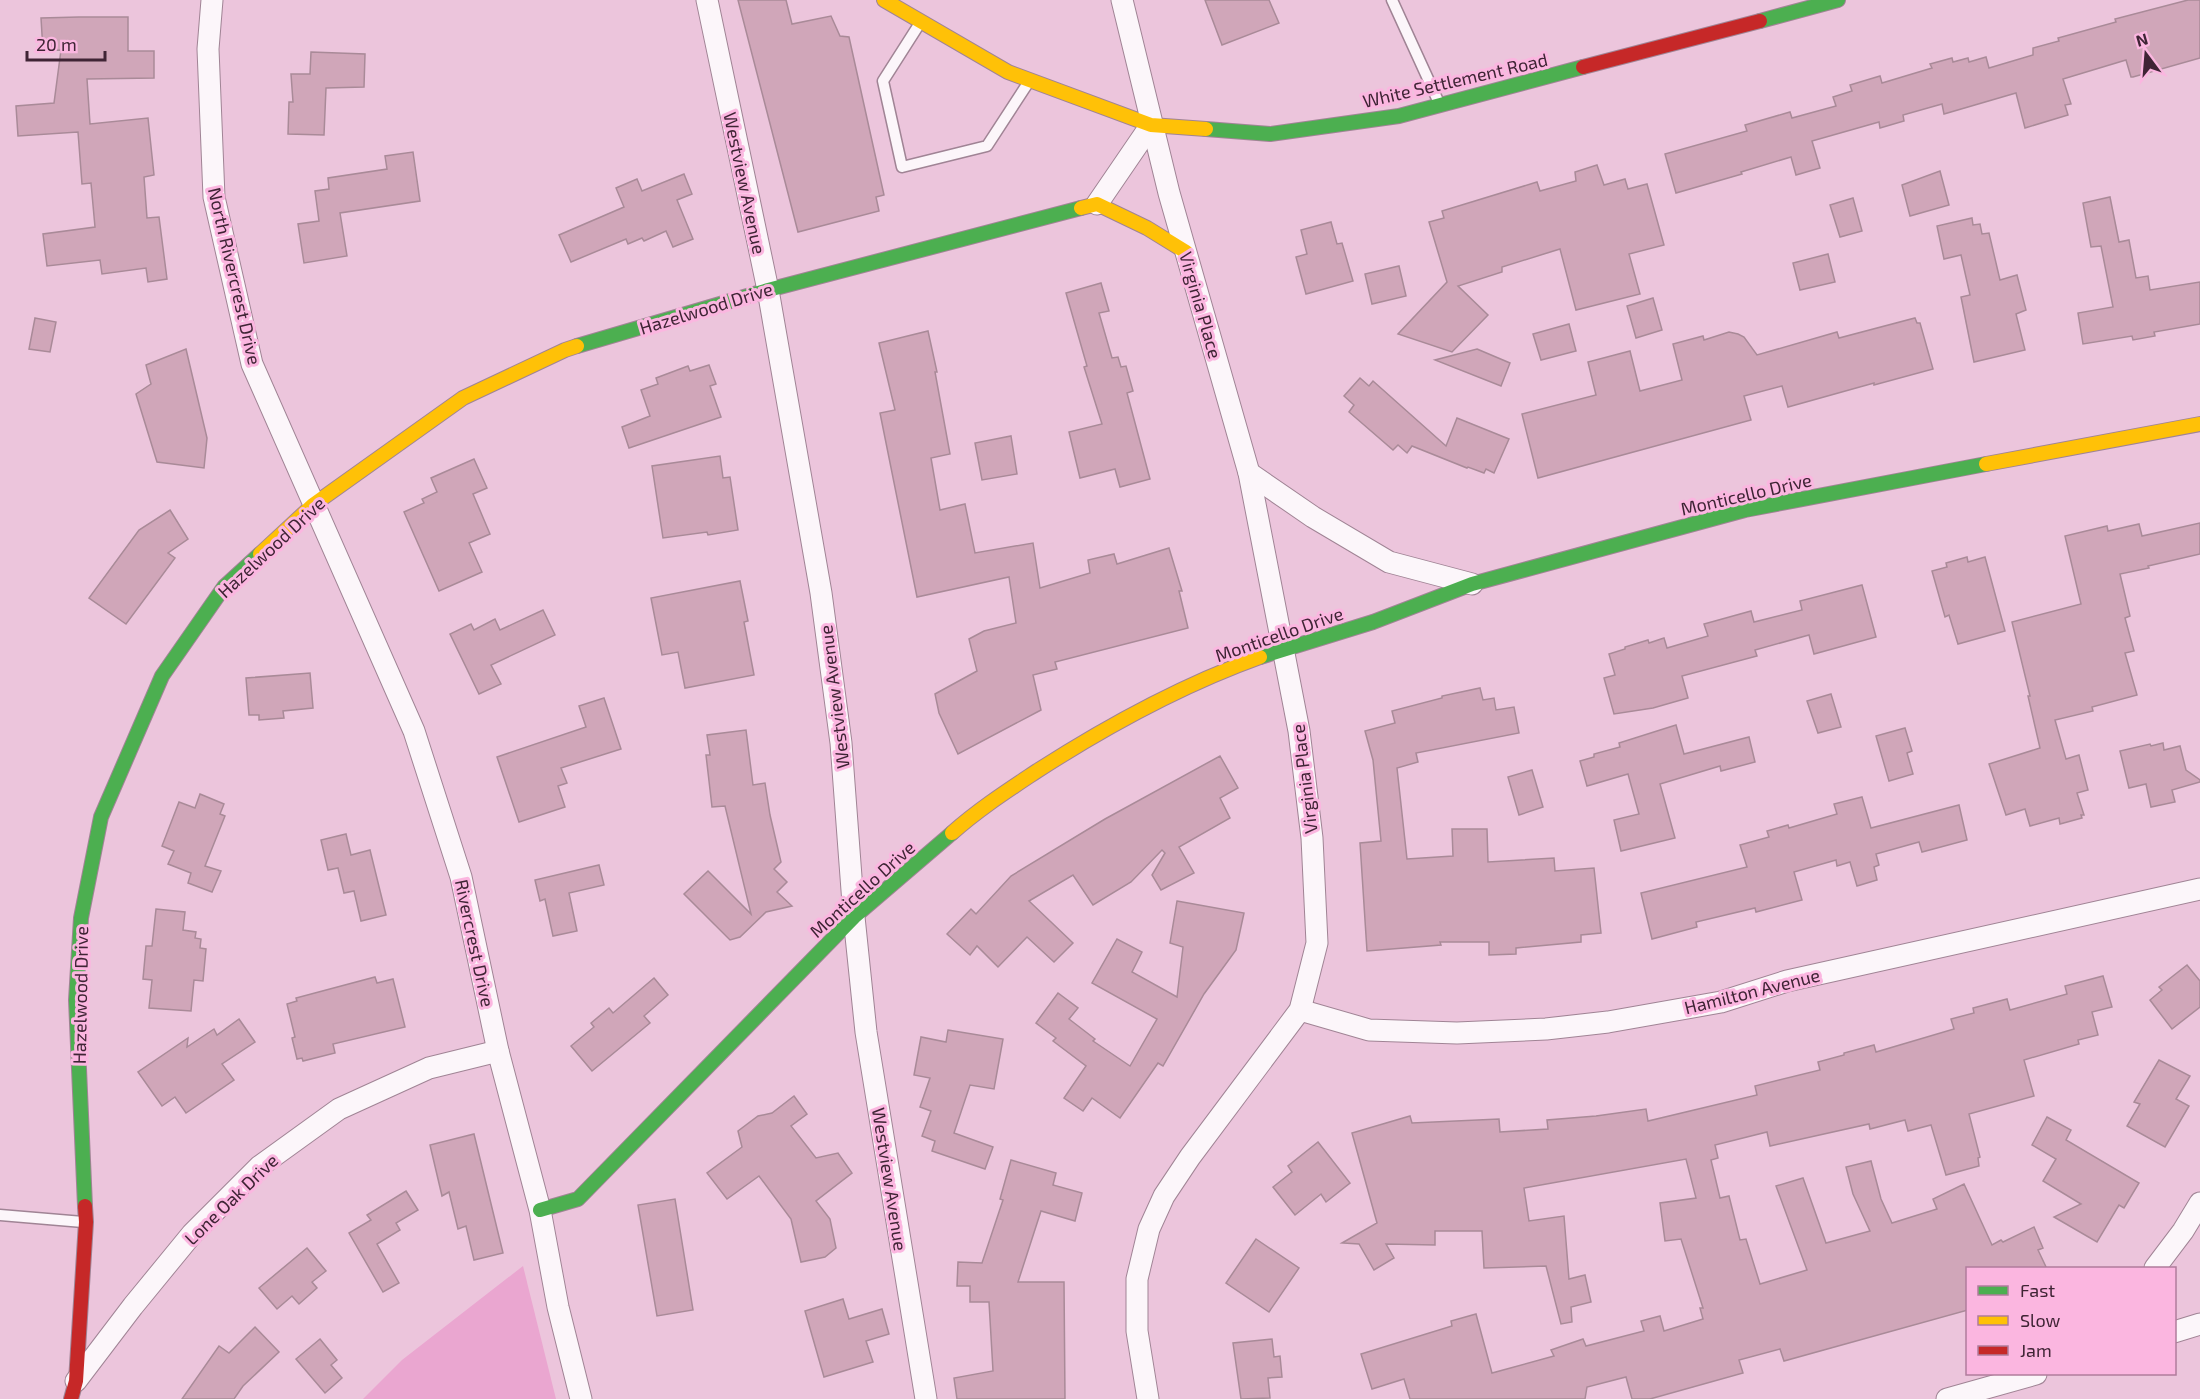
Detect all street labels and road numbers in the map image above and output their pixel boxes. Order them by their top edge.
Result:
street label: White Settlement Road [1360,48,1550,112]
street label: Westview Avenue [719,110,771,256]
street label: North Rivercrest Drive [204,185,266,367]
street label: Virginia Place [1175,249,1227,361]
street label: Hazelwood Drive [637,277,775,339]
street label: Monticello Drive [1678,468,1814,520]
street label: Hazelwood Drive [213,492,329,602]
street label: Monticello Drive [1212,602,1346,666]
street label: Westview Avenue [814,624,854,770]
street label: Virginia Place [1286,723,1322,835]
street label: Monticello Drive [805,836,919,942]
street label: Rivercrest Drive [451,877,499,1009]
street label: Hazelwood Drive [68,926,92,1064]
street label: Hamilton Avenue [1682,964,1822,1018]
street label: Westview Avenue [868,1106,912,1252]
street label: Lone Oak Drive [180,1149,282,1249]

